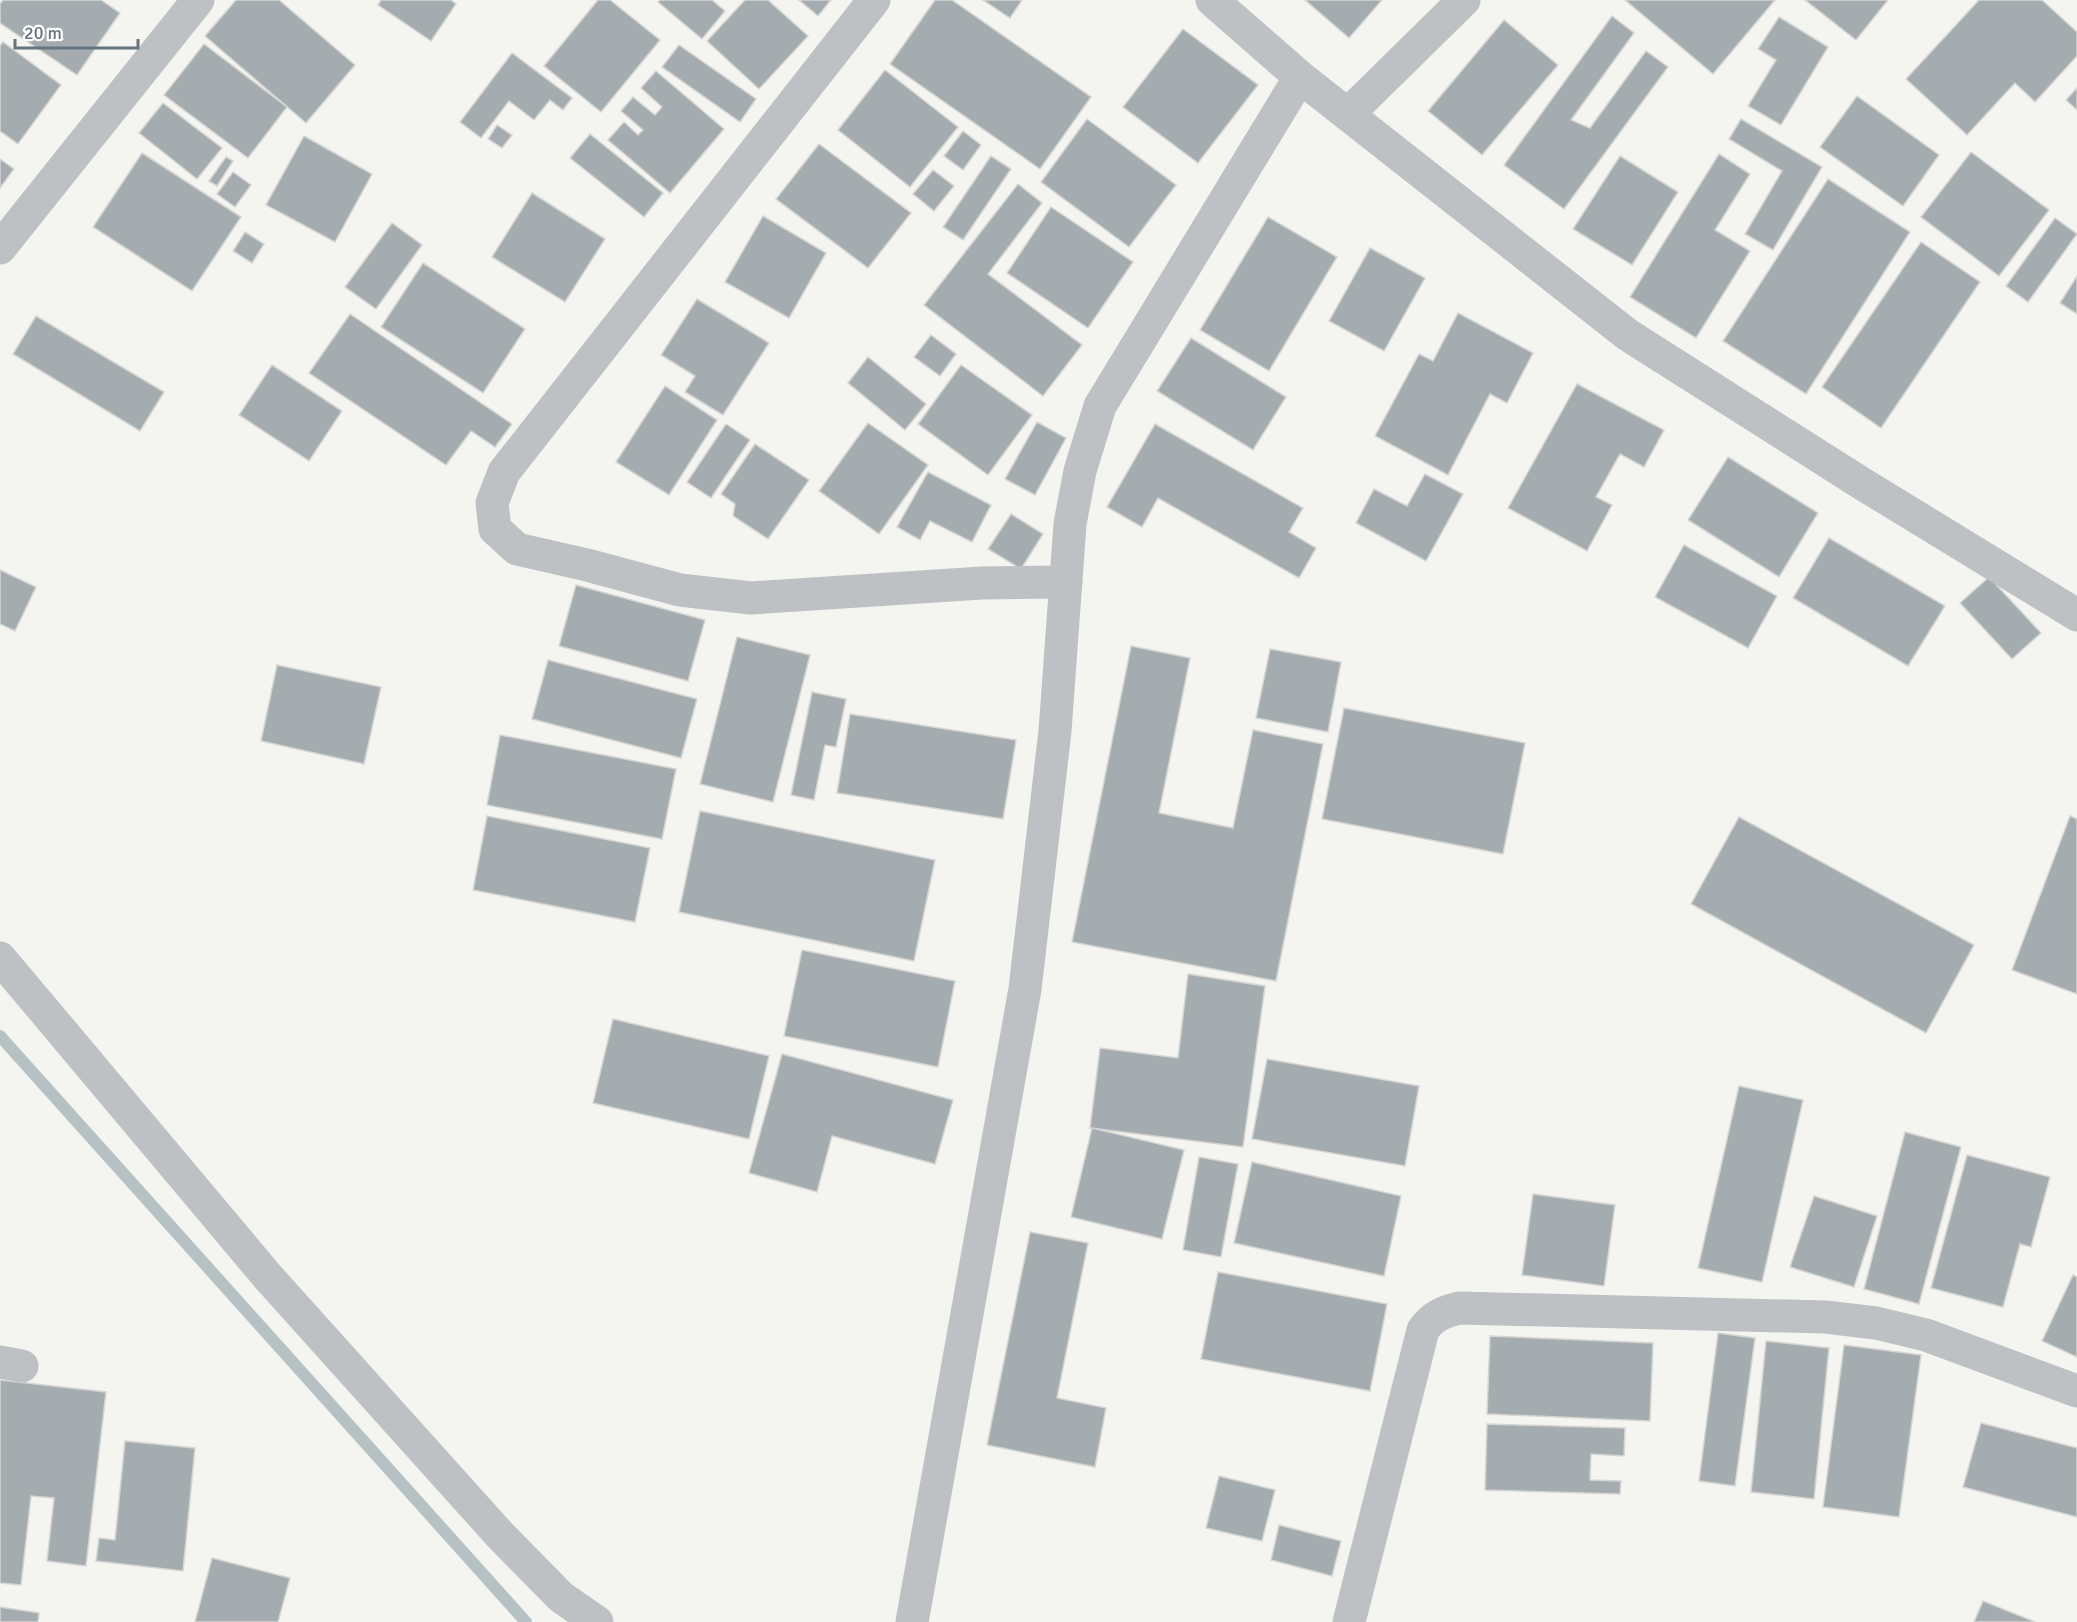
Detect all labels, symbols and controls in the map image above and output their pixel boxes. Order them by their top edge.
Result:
scale bar [15,12,138,50]
text: 20 m [24,22,62,44]

